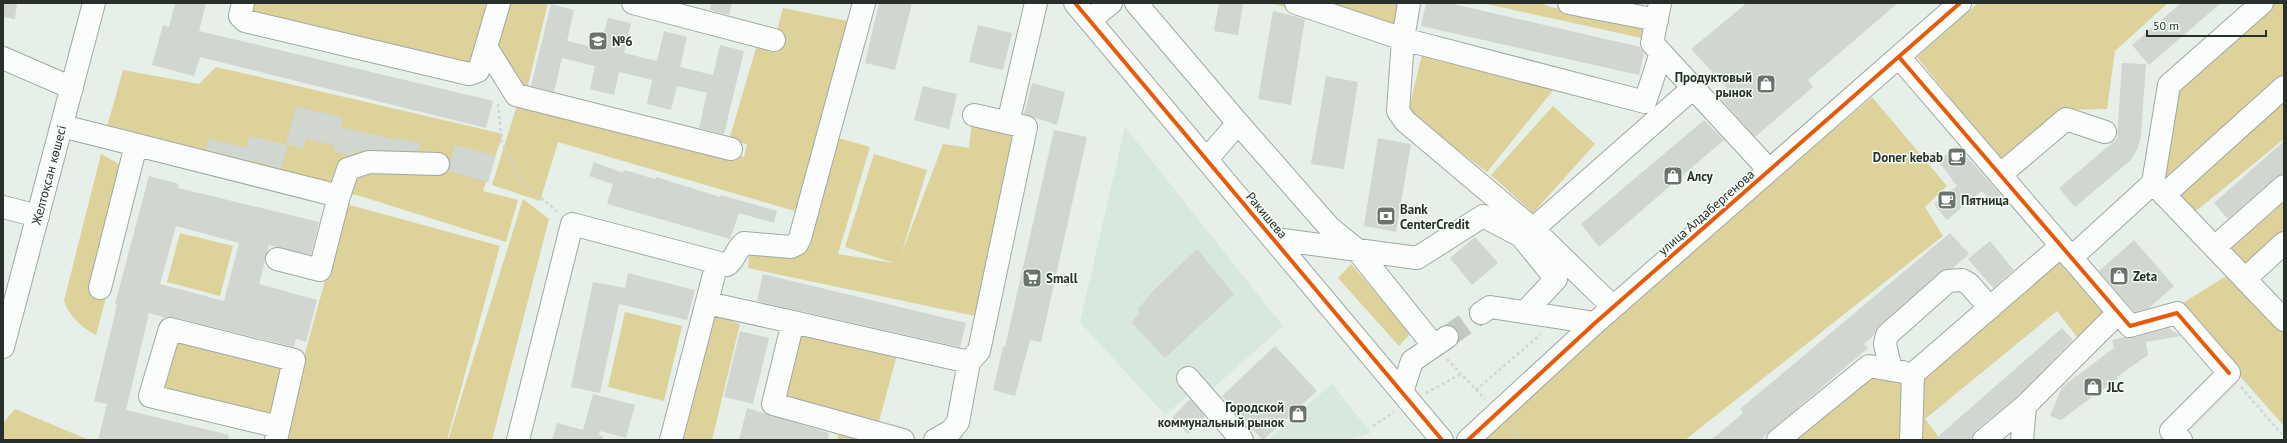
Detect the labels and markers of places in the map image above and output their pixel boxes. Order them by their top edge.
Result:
school or university icon: №6 [587,30,609,52]
place label: №6 [612,33,633,50]
place label: Продуктовый рынок [1675,69,1753,101]
shop icon: Продуктовый рынок [1755,73,1777,95]
cafe icon: Doner kebab [1946,146,1968,168]
place label: Doner kebab [1873,149,1943,166]
shop icon: Алсу [1662,165,1684,187]
place label: Алсу [1687,168,1714,185]
cafe icon: Пятница [1936,189,1958,211]
place label: Пятница [1961,192,2009,209]
place label: Bank CenterCredit [1400,201,1470,233]
bank icon: Bank CenterCredit [1375,205,1397,227]
shop icon: Zeta [2108,265,2130,287]
supermarket icon: Small [1021,267,1043,289]
place label: Zeta [2133,268,2157,285]
place label: Small [1046,270,1078,287]
shop icon: JLC [2082,376,2104,398]
place label: JLC [2106,379,2124,396]
place label: Городской коммунальный рынок [1158,399,1285,431]
shop icon: Городской коммунальный рынок [1287,403,1309,425]

